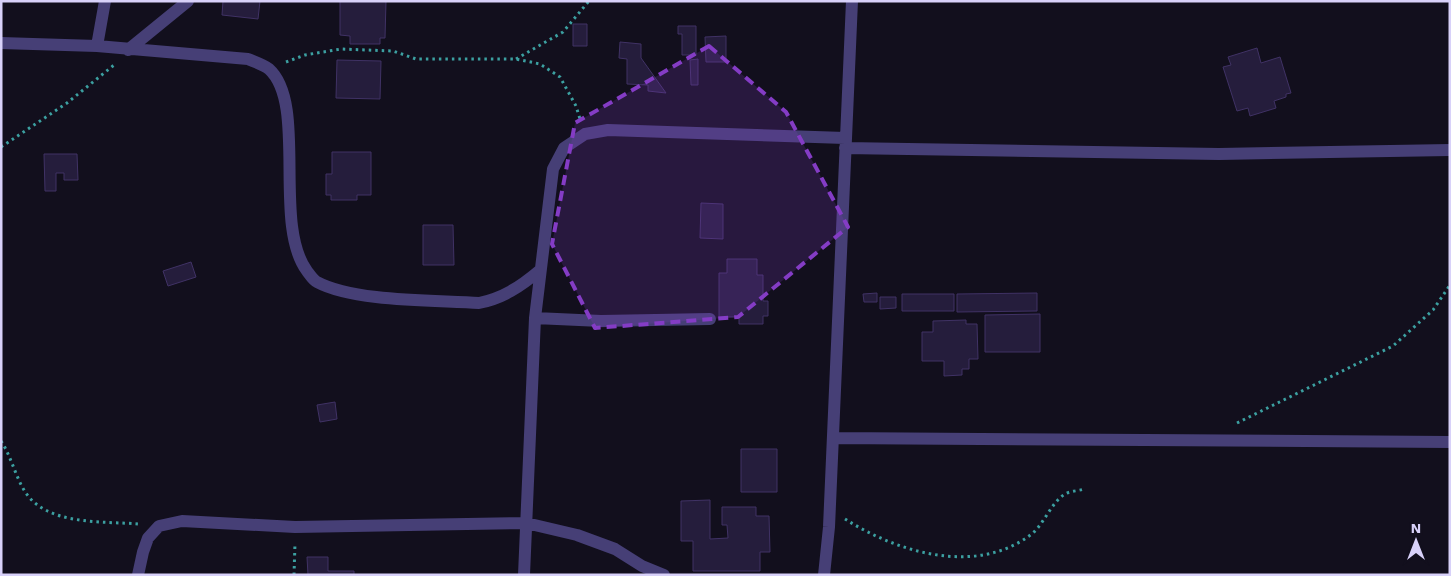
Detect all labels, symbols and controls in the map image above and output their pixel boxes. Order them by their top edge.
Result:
north arrow [1391,516,1441,566]
text: N [1411,520,1421,536]

